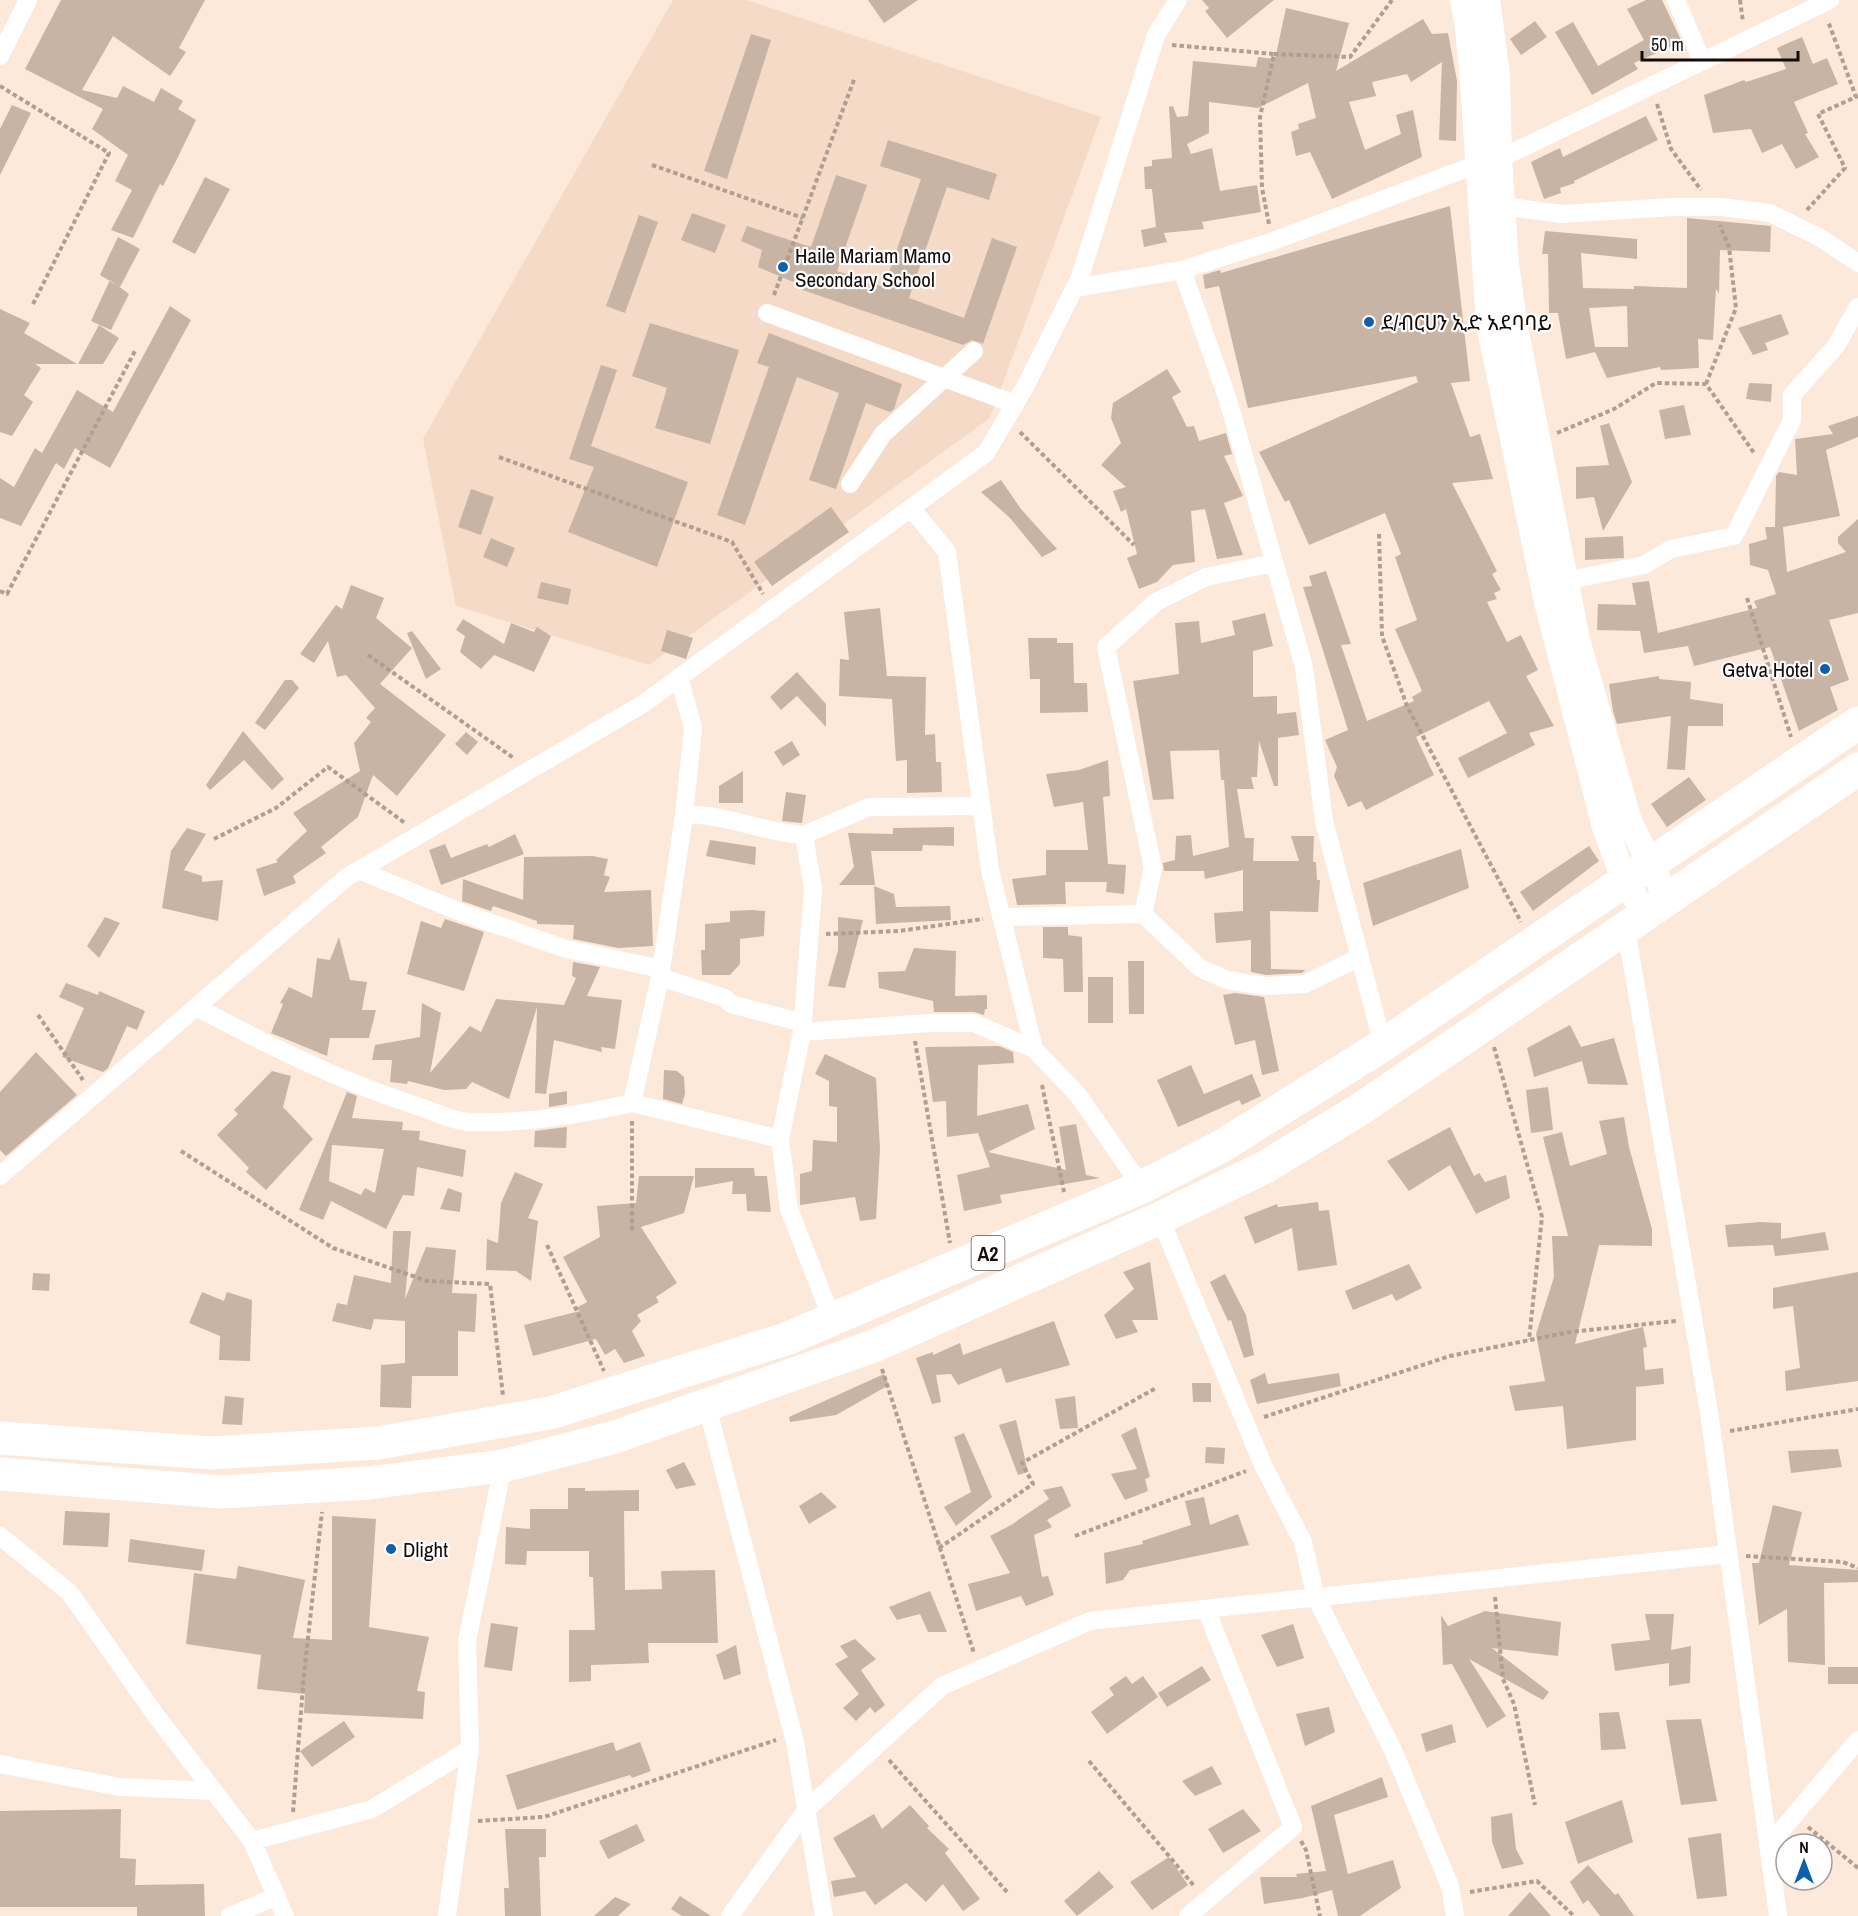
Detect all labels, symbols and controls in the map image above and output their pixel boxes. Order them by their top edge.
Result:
scale bar [1642,24,1798,62]
text: 50 m [1651,32,1684,57]
place label: Haile Mariam Mamo Secondary School [795,241,951,294]
marker: Haile Mariam Mamo Secondary School [776,260,790,274]
place label: ደ/ብርሀን ኢድ አደባባይ [1381,308,1552,337]
marker: ደ/ብርሀን ኢድ አደባባይ [1362,315,1376,329]
place label: Getva Hotel [1722,655,1813,684]
marker: Getva Hotel [1818,662,1832,676]
road number: A2 [972,1236,1004,1270]
place label: Dlight [403,1535,448,1564]
marker: Dlight [384,1542,398,1556]
north arrow [1774,1832,1834,1892]
text: N [1799,1836,1809,1858]

